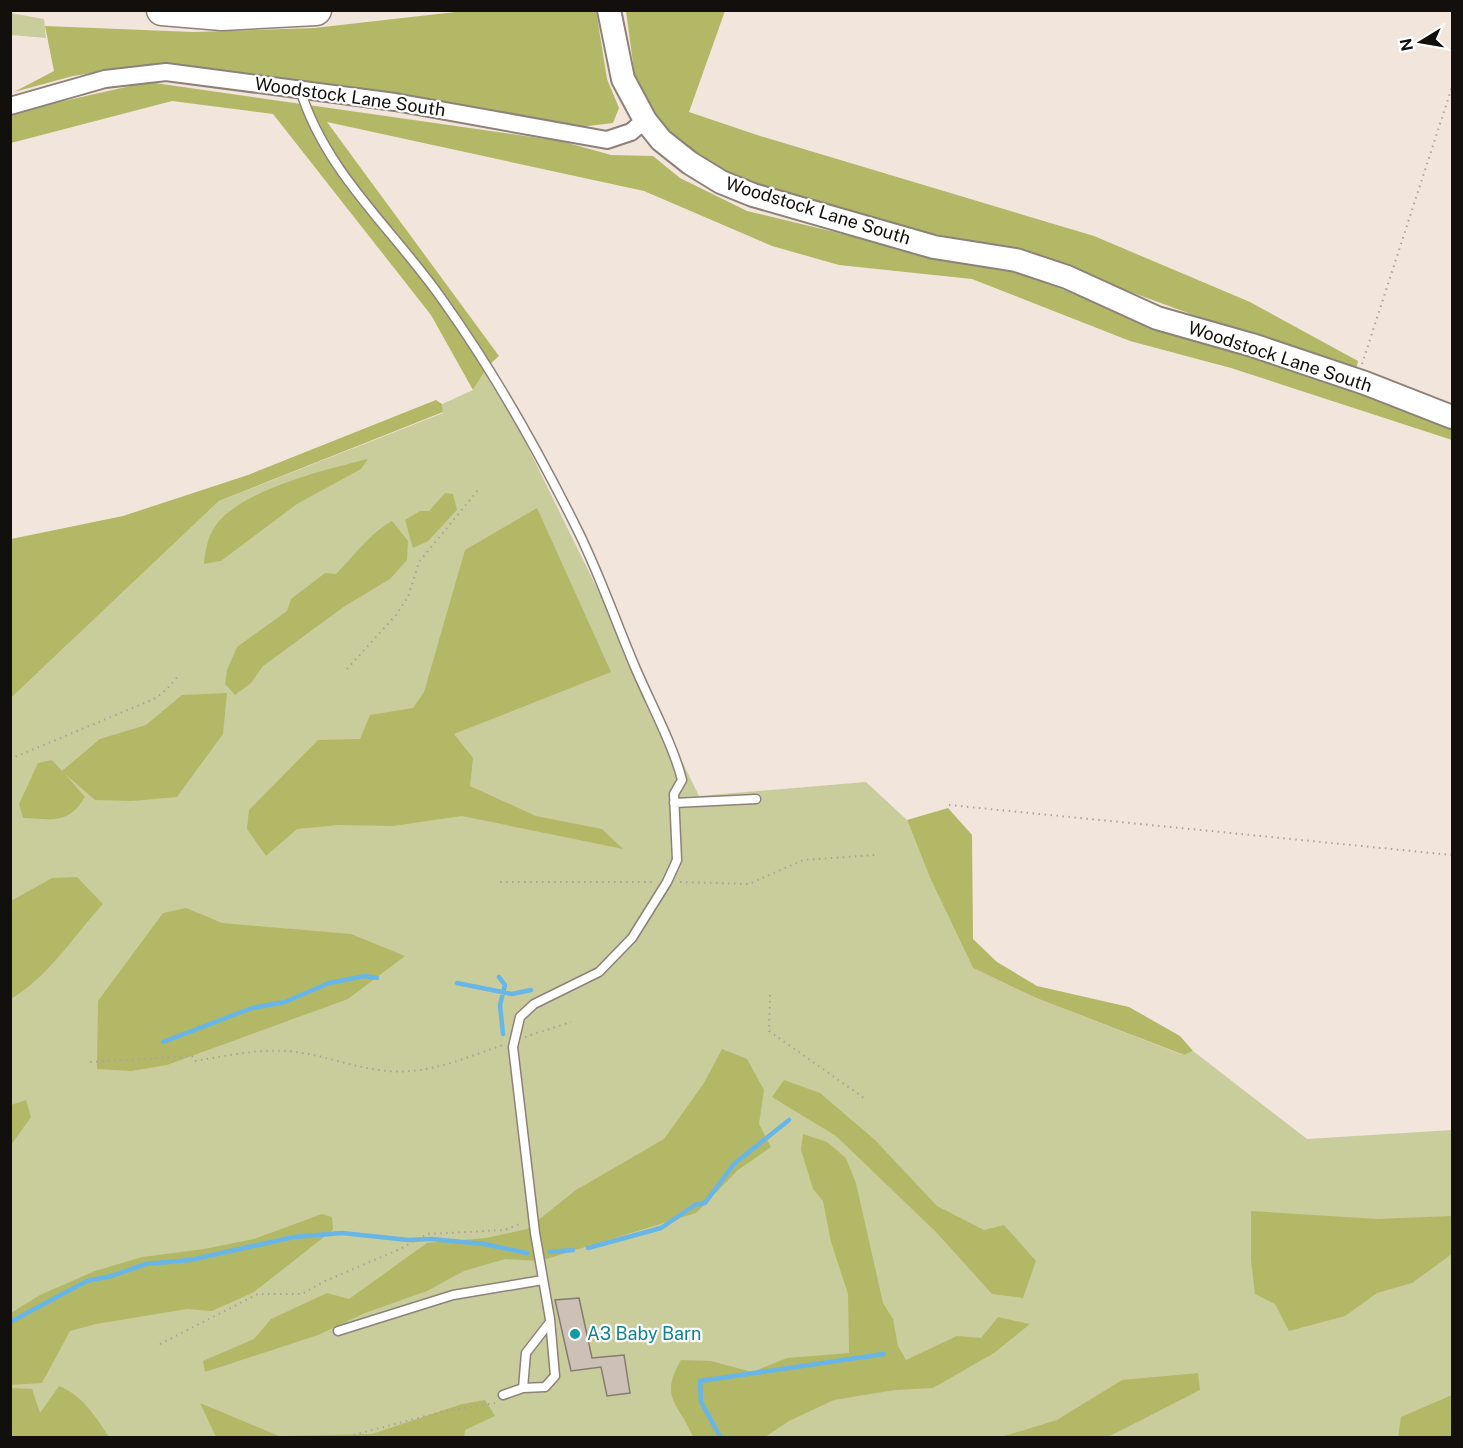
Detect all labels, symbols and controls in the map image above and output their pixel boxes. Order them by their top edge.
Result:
north arrow [1391,12,1451,72]
text: N [1396,37,1417,53]
street label: Woodstock Lane South [253,73,447,120]
street label: Woodstock Lane South [723,172,913,249]
street label: Woodstock Lane South [1185,317,1375,396]
place label: A3 Baby Barn [587,1323,701,1344]
marker: A3 Baby Barn [568,1327,582,1341]

